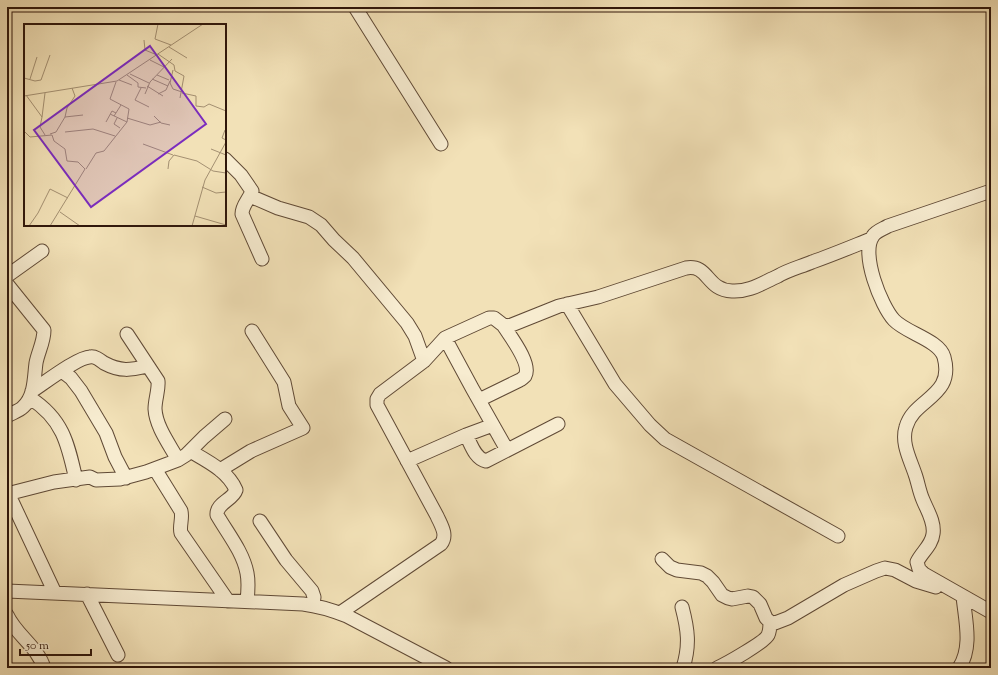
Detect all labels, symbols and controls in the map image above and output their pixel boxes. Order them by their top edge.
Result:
inset map [24,24,226,226]
scale bar [20,631,91,657]
text: 50 m [25,637,49,655]

